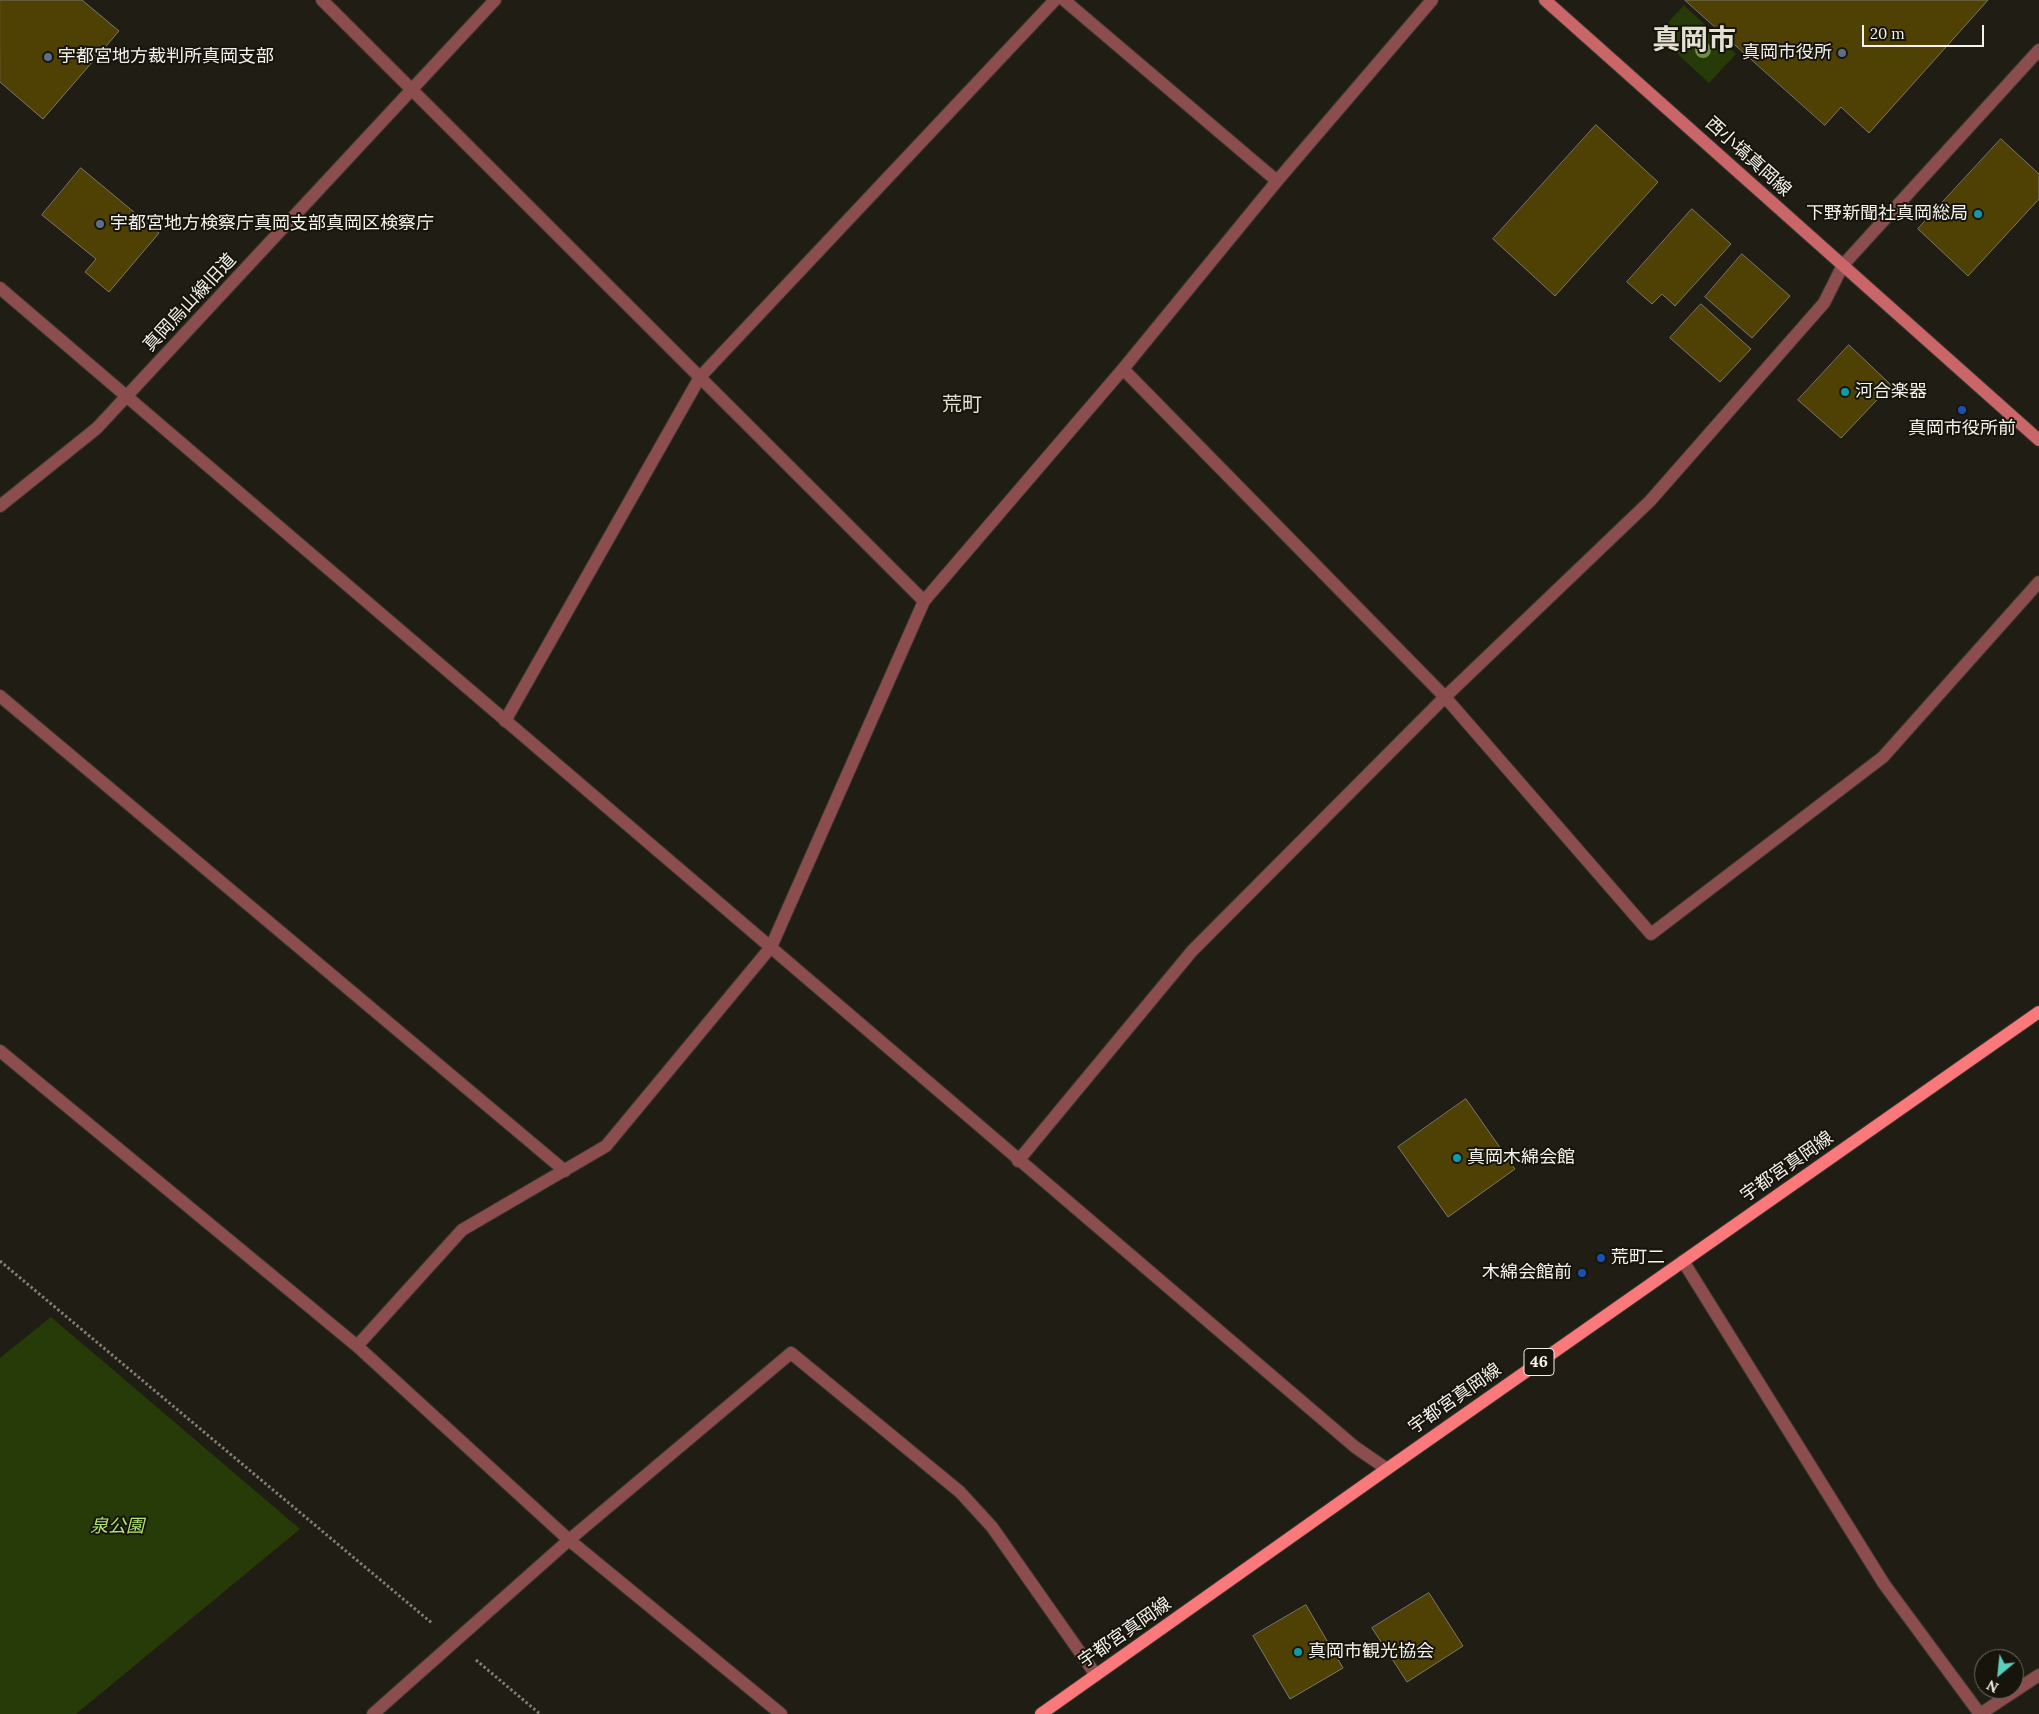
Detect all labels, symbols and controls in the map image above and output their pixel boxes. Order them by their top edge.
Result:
scale bar [1864,15,1986,47]
district label: 真岡市 [1652,24,1736,58]
text: 20 m [1870,24,1905,43]
place label: 真岡市役所 [1742,42,1832,64]
place label: 宇都宮地方裁判所真岡支部 [58,46,274,68]
marker: 真岡市役所 [1836,47,1848,59]
marker: 宇都宮地方裁判所真岡支部 [42,51,54,63]
street label: 西小塙真岡線 [1701,113,1795,201]
place label: 下野新聞社真岡総局 [1806,203,1968,225]
marker: 下野新聞社真岡総局 [1972,208,1984,220]
place label: 宇都宮地方検察庁真岡支部真岡区検察庁 [110,213,434,235]
marker: 宇都宮地方検察庁真岡支部真岡区検察庁 [94,218,106,230]
street label: 真岡烏山線旧道 [139,250,241,356]
place label: 河合楽器 [1855,381,1927,403]
marker: 河合楽器 [1839,386,1851,398]
district label: 荒町 [942,393,982,417]
marker: 真岡市役所前 [1956,404,1968,416]
place label: 真岡市役所前 [1908,418,2016,440]
street label: 宇都宮真岡線 [1737,1127,1837,1207]
place label: 真岡木綿会館 [1467,1147,1575,1169]
marker: 真岡木綿会館 [1451,1152,1463,1164]
place label: 荒町二 [1611,1247,1665,1269]
marker: 荒町二 [1595,1252,1607,1264]
place label: 木綿会館前 [1482,1262,1572,1284]
marker: 木綿会館前 [1576,1267,1588,1279]
road number: 46 [1524,1348,1554,1375]
street label: 宇都宮真岡線 [1405,1359,1505,1439]
park label: 泉公園 [90,1516,144,1538]
street label: 宇都宮真岡線 [1075,1593,1175,1673]
place label: 真岡市観光協会 [1308,1641,1434,1663]
marker: 真岡市観光協会 [1292,1646,1304,1658]
north arrow [1974,1649,2024,1699]
text: N [1983,1676,2001,1697]

